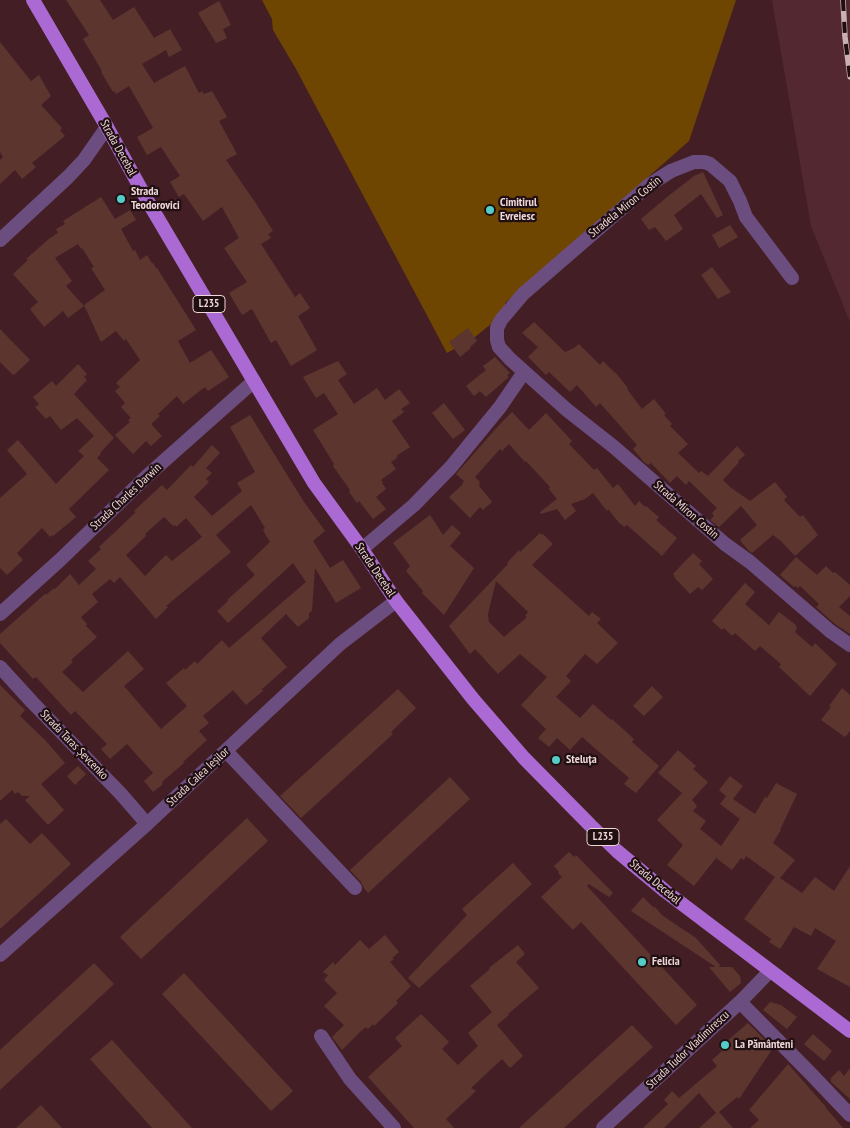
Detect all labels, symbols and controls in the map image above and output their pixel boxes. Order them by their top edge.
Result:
street label: Strada Decebal [97,117,139,179]
street label: Stradela Miron Costin [586,173,664,241]
place label: Strada Teodorovici [131,185,180,213]
marker: Strada Teodorovici [115,193,127,205]
place label: Cimitirul Evreiesc [500,196,537,224]
marker: Cimitirul Evreiesc [484,204,496,216]
road number: L235 [193,296,225,312]
street label: Strada Charles Darwin [88,460,164,534]
street label: Strada Miron Costin [651,478,721,542]
street label: Strada Decebal [352,540,398,600]
street label: Strada Taras Șevcenko [37,707,111,783]
street label: Strada Calea Ieșilor [164,744,232,810]
place label: Steluța [566,753,597,767]
marker: Steluța [550,754,562,766]
road number: L235 [587,829,619,846]
street label: Strada Decebal [627,857,683,907]
place label: Felicia [652,955,680,969]
marker: Felicia [636,956,648,968]
street label: Strada Tudor Vladimirescu [644,1008,732,1092]
place label: La Pământeni [735,1038,793,1052]
marker: La Pământeni [719,1039,731,1051]

